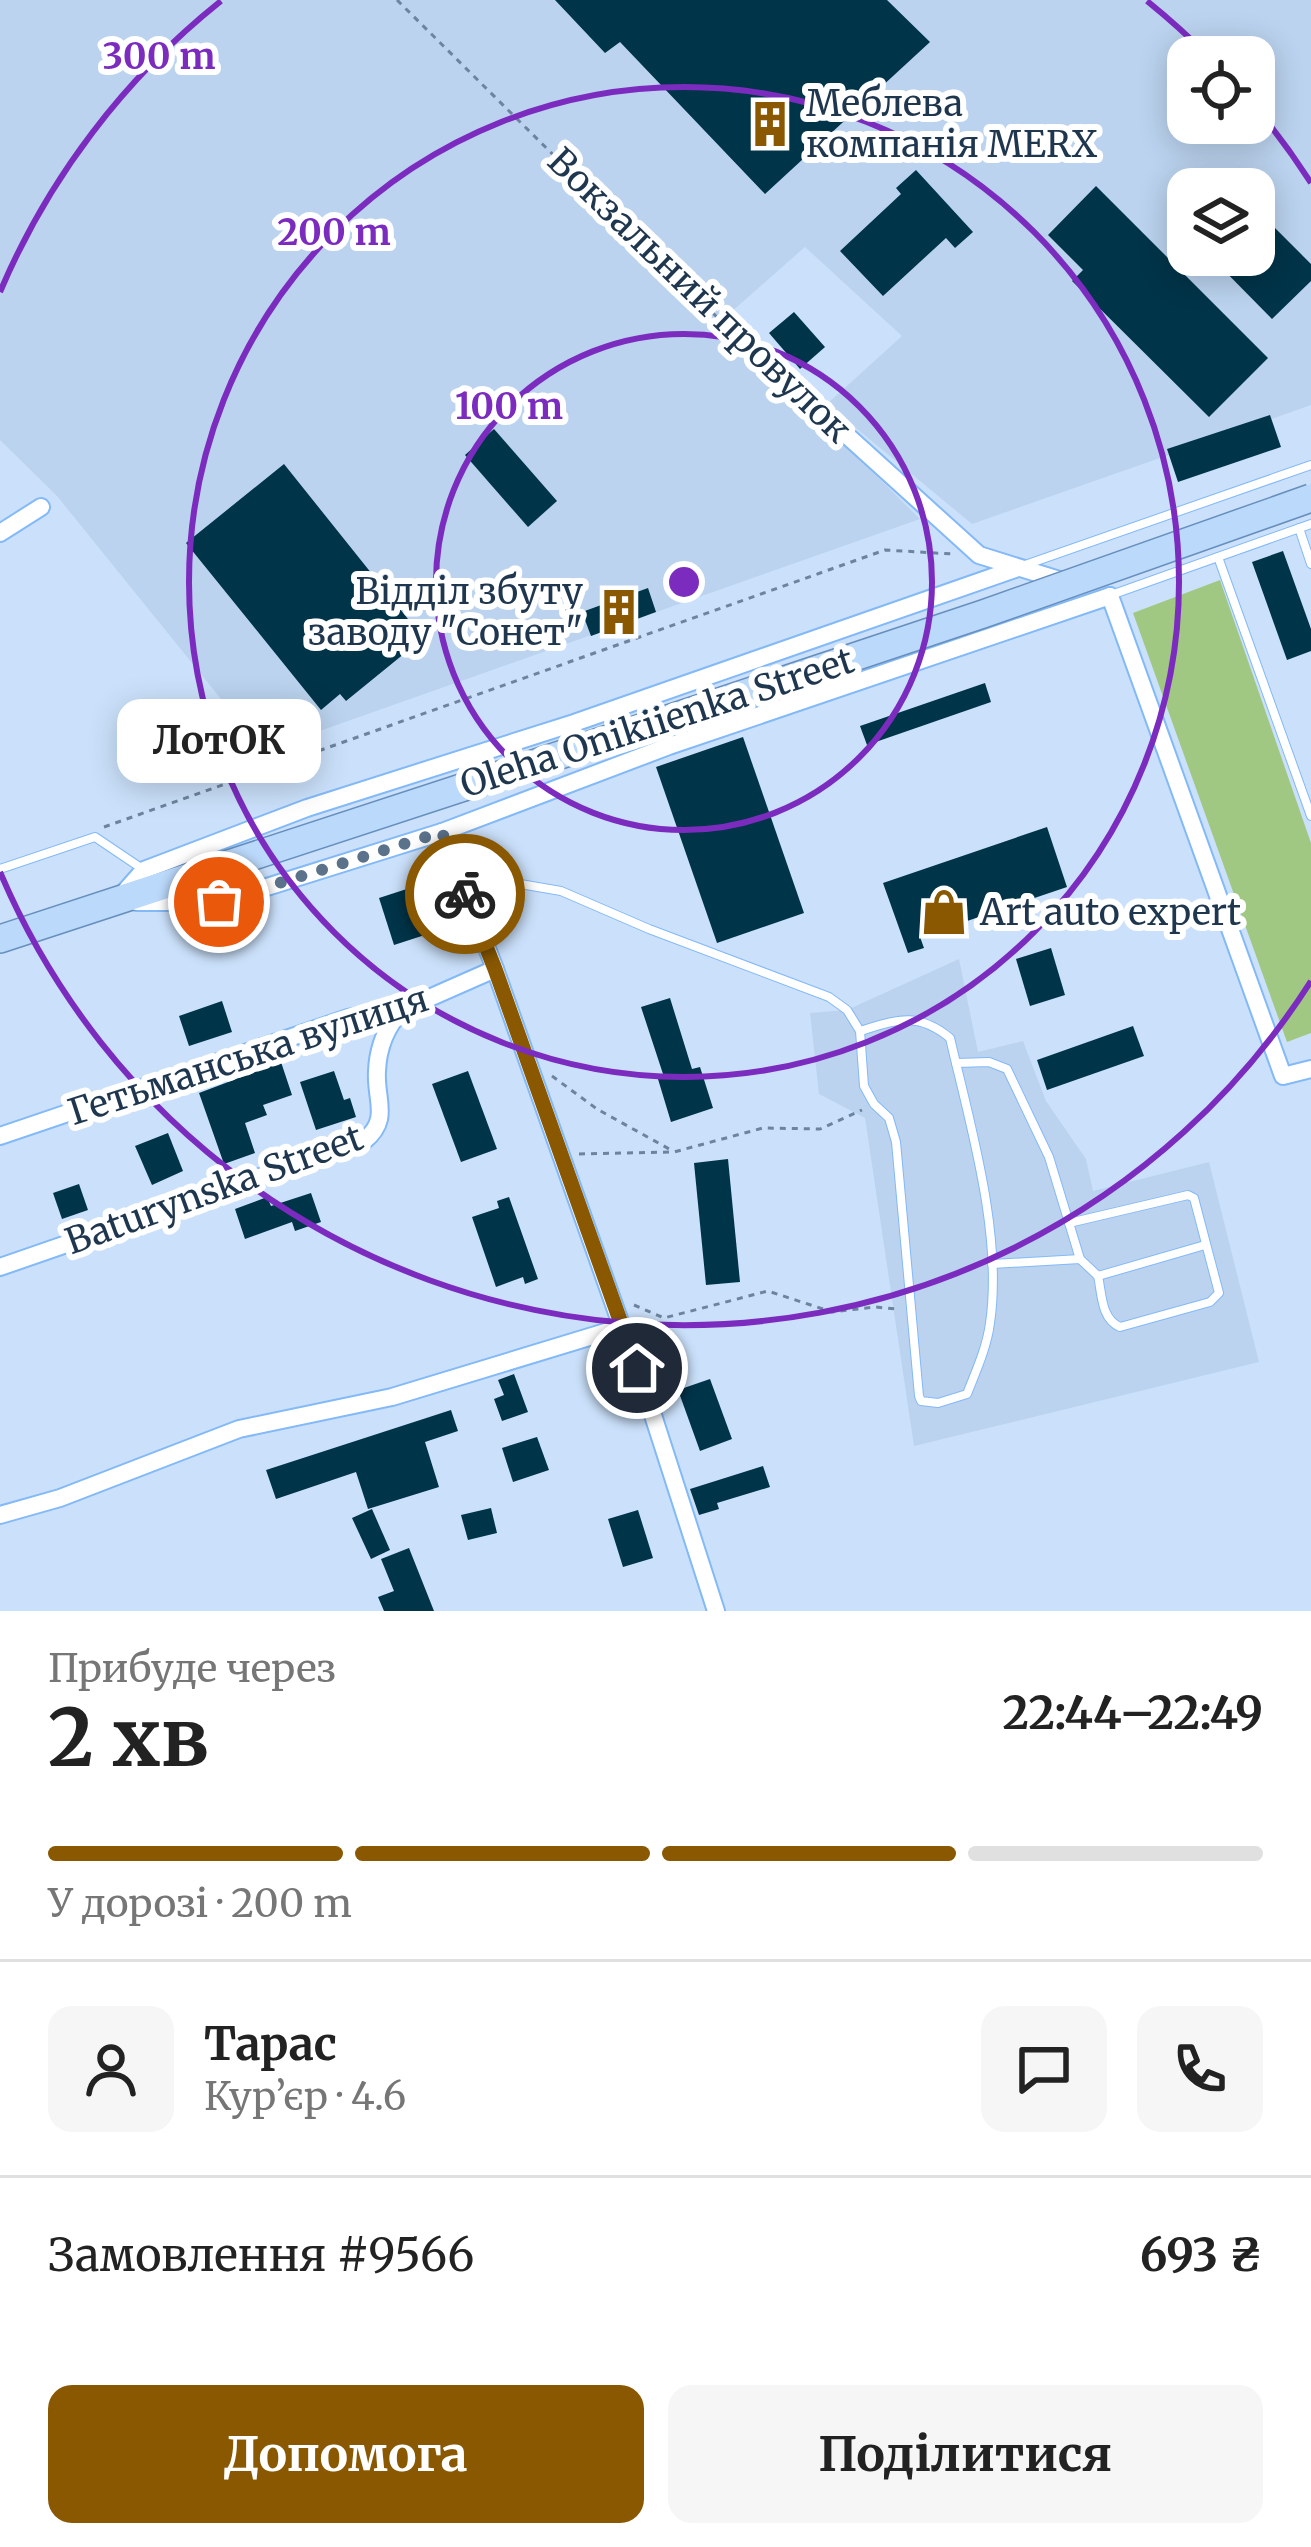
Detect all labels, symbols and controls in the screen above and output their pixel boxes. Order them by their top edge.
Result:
text: 300 m [103,34,215,79]
map controls [1167,36,1275,276]
button: locate [1167,36,1275,144]
place label: Меблева компанія MERX [806,81,1098,167]
building icon: Меблева компанія MERX [745,99,795,149]
street label: Вокзальний провулок [538,139,861,452]
button: layers [1167,168,1275,276]
text: 200 m [277,210,391,255]
text: 100 m [455,384,563,429]
centre of rings [663,561,705,603]
place label: Відділ збуту заводу "Сонет" [308,569,583,655]
building icon: Відділ збуту заводу "Сонет" [594,587,644,637]
street label: Oleha Onikiienka Street [455,638,860,807]
callout: ЛотОК [117,698,321,782]
text: ЛотОК [153,716,285,765]
courier [405,834,525,954]
pin [168,851,270,953]
icon: bike [432,861,498,927]
icon: bag [186,869,252,935]
shop icon: Art auto expert [919,887,969,937]
place label: Art auto expert [979,890,1241,935]
street label: Гетьманська вулиця [62,976,434,1135]
street label: Baturynska Street [59,1115,369,1264]
pin [586,1317,688,1419]
icon: home [604,1335,670,1401]
text: Прибуде через [48,1644,336,1693]
text: 22:44–22:49 [1003,1685,1263,1741]
text: 2 хв [48,1689,209,1787]
text: У дорозі · 200 m [48,1879,352,1928]
button: person [48,2006,174,2132]
button: chat [981,2006,1107,2132]
button: phone [1137,2006,1263,2132]
text: Тарас [204,2016,337,2072]
text: Кур’єр · 4.6 [204,2072,406,2121]
text: Замовлення #9566 [48,2227,474,2283]
text: 693 ₴ [1140,2227,1263,2283]
button: Допомога [48,2385,644,2523]
button: Поділитися [668,2385,1263,2523]

